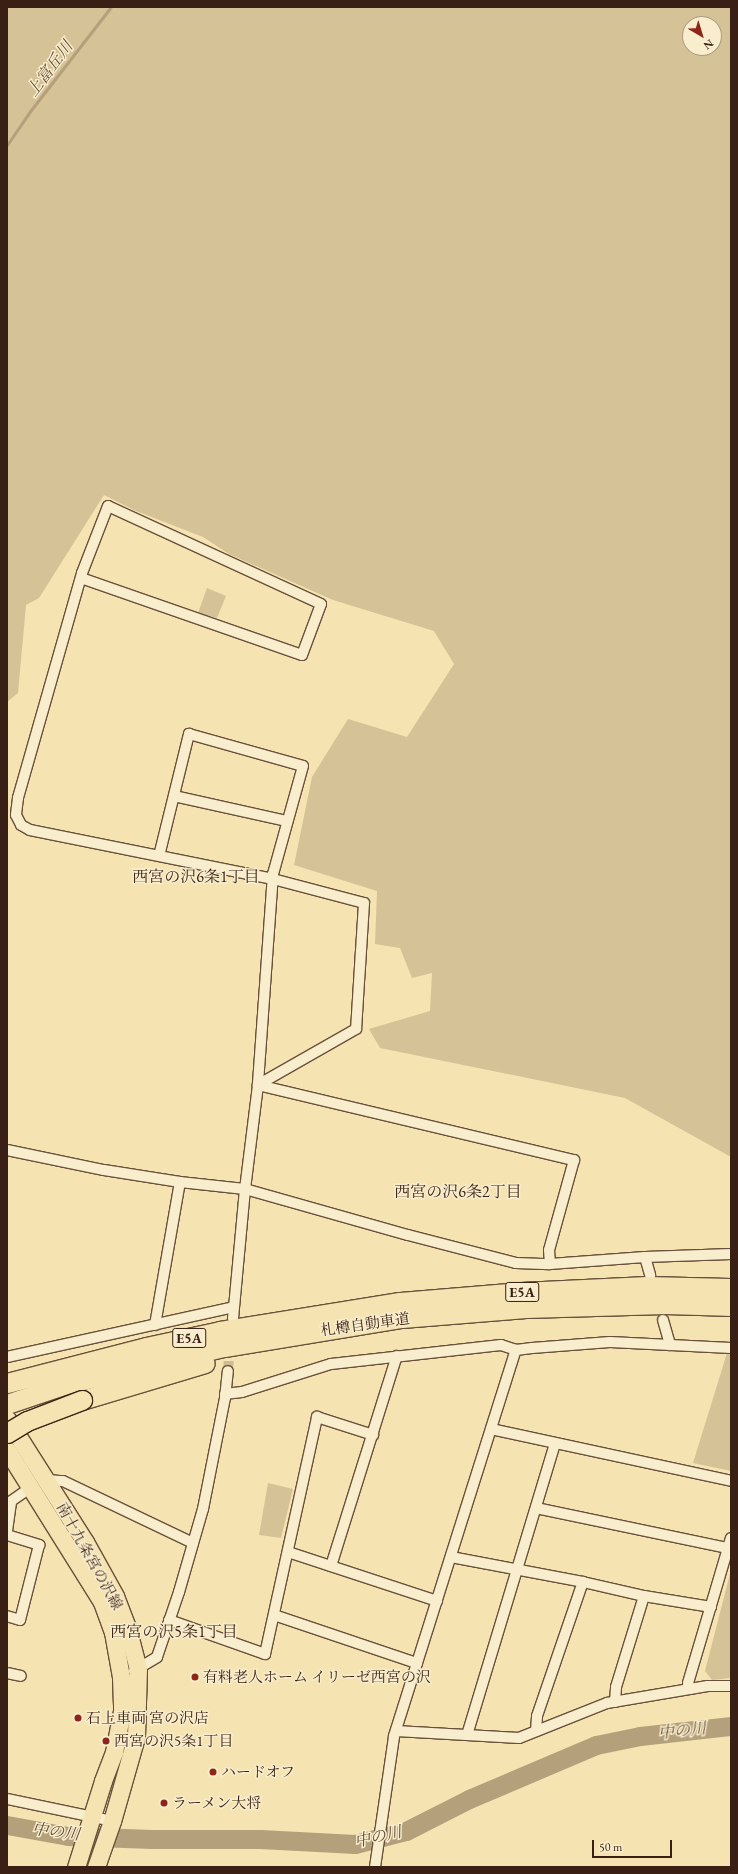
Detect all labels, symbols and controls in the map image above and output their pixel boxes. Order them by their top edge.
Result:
north arrow [682,16,722,56]
text: N [701,36,717,53]
water label: 上富丘川 [23,38,77,100]
district label: 西宮の沢6条1丁目 [132,867,260,887]
district label: 西宮の沢6条2丁目 [394,1182,522,1202]
road number: E5A [505,1280,539,1304]
street label: 札樽自動車道 [319,1309,411,1339]
road number: E5A [172,1326,206,1350]
street label: 南十九条宮の沢線 [53,1499,127,1613]
district label: 西宮の沢5条1丁目 [110,1622,238,1642]
place label: 有料老人ホーム イリーゼ西宮の沢 [203,1668,431,1686]
marker: 有料老人ホーム イリーゼ西宮の沢 [190,1672,200,1682]
place label: 石上車両 宮の沢店 [86,1709,209,1727]
marker: 石上車両 宮の沢店 [73,1713,83,1723]
water label: 中の川 [657,1719,707,1743]
place label: 西宮の沢5条1丁目 [114,1732,233,1750]
marker: 西宮の沢5条1丁目 [101,1736,111,1746]
place label: ハードオフ [221,1763,296,1781]
marker: ハードオフ [208,1767,218,1777]
place label: ラーメン大将 [172,1794,262,1812]
marker: ラーメン大将 [159,1798,169,1808]
water label: 中の川 [31,1820,81,1844]
water label: 中の川 [352,1822,404,1852]
scale bar [594,1832,674,1858]
text: 50 m [599,1839,622,1855]

